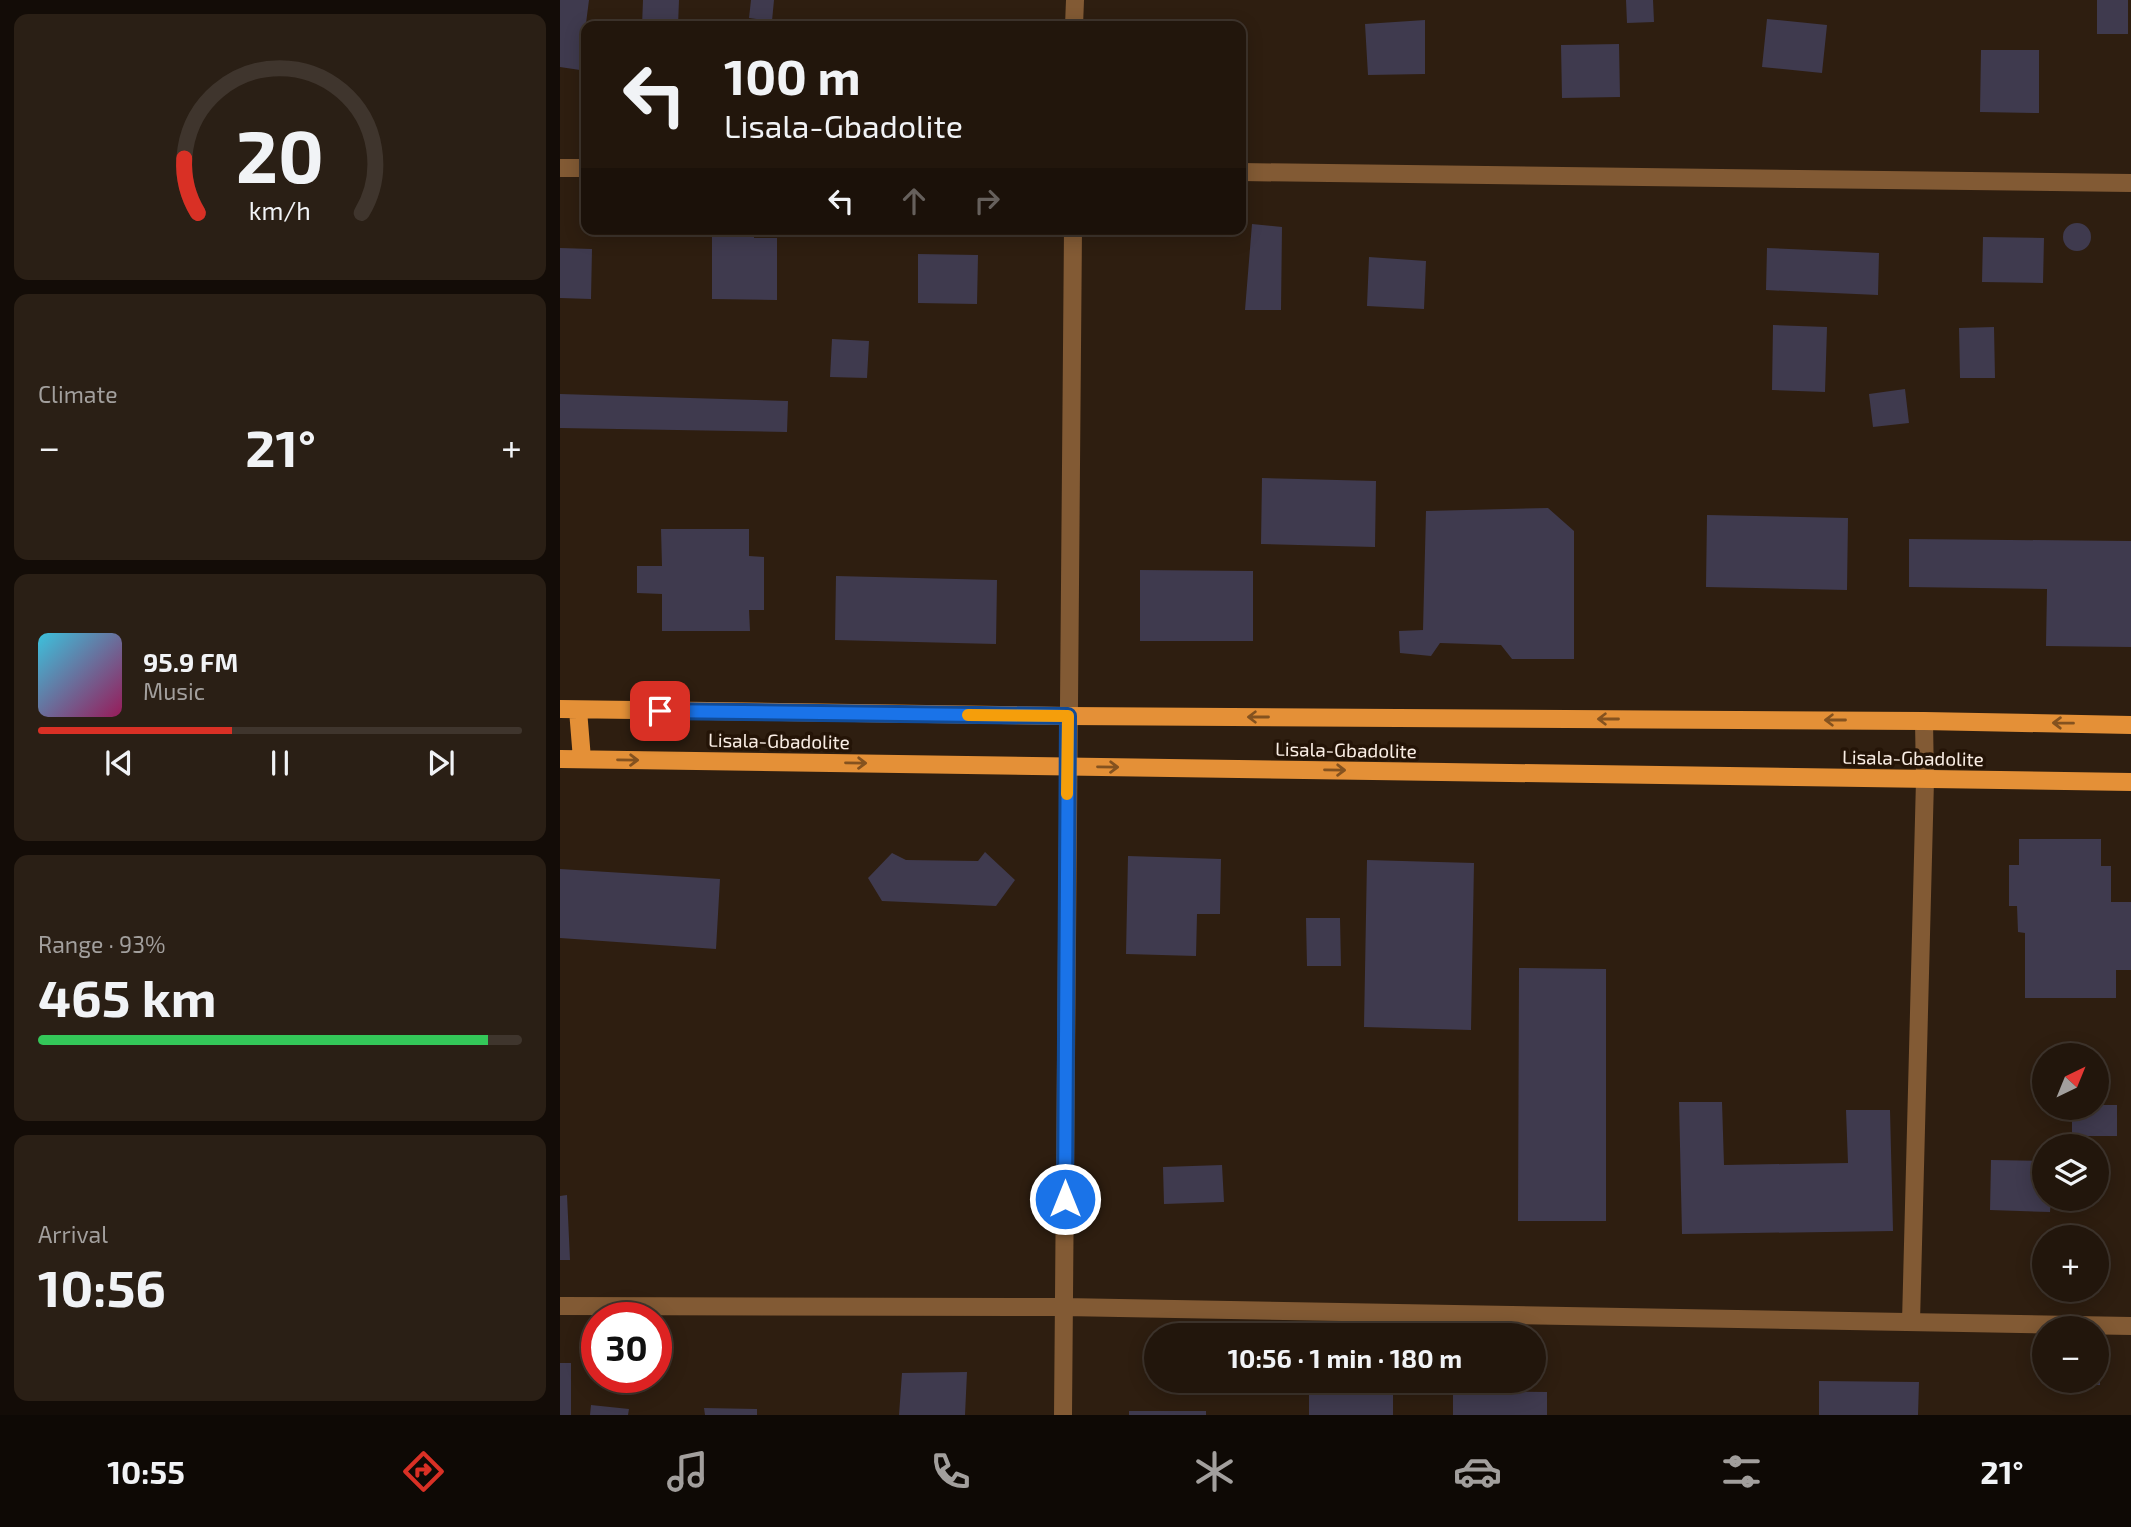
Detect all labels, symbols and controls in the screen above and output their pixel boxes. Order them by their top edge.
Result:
text: 100 m [724,46,861,105]
icon: left [609,49,700,140]
text: Lisala-Gbadolite [724,106,963,144]
text: 20 [236,110,324,198]
icon: left [822,182,860,220]
icon: ahead [895,182,933,220]
icon: right [968,182,1006,220]
text: km/h [249,195,311,225]
text: Climate [38,380,118,408]
text: 21° [245,415,316,477]
text: − [38,423,60,469]
text: + [501,423,522,469]
text: 95.9 FM [143,646,238,677]
text: Music [143,677,205,705]
pin [630,681,690,741]
icon: arrive [641,692,679,730]
one-way arrow [1247,710,1270,724]
one-way arrow [1597,712,1620,726]
one-way arrow [1824,713,1847,727]
one-way arrow [2052,717,2075,730]
street label: Lisala-Gbadolite [708,728,850,753]
street label: Lisala-Gbadolite [1275,737,1417,762]
icon: previous [100,744,138,782]
icon: pause [261,744,299,782]
icon: next [422,744,460,782]
street label: Lisala-Gbadolite [1842,745,1984,770]
one-way arrow [616,753,639,767]
one-way arrow [844,756,867,770]
one-way arrow [1096,760,1119,774]
one-way arrow [1323,764,1346,777]
text: Range · 93% [38,930,166,958]
text: 465 km [38,965,217,1027]
north arrow [2032,1043,2109,1120]
map controls [2032,1043,2109,1393]
button: layers [2032,1134,2109,1211]
position arrow [1028,1162,1102,1236]
text: Arrival [38,1220,108,1248]
button: + [2032,1225,2109,1302]
text: 10:56 [38,1255,166,1317]
speed limit sign: 30 [581,1302,672,1393]
button: − [2032,1316,2109,1393]
text: 10:56 · 1 min · 180 m [1228,1342,1462,1373]
icon: directions [399,1447,448,1496]
icon: music [663,1447,712,1496]
icon: phone [926,1447,975,1496]
icon: climate [1190,1447,1239,1496]
icon: car [1453,1447,1502,1496]
icon: filters [1717,1447,1766,1496]
text: 10:55 [107,1452,185,1490]
text: 21° [1980,1452,2024,1490]

